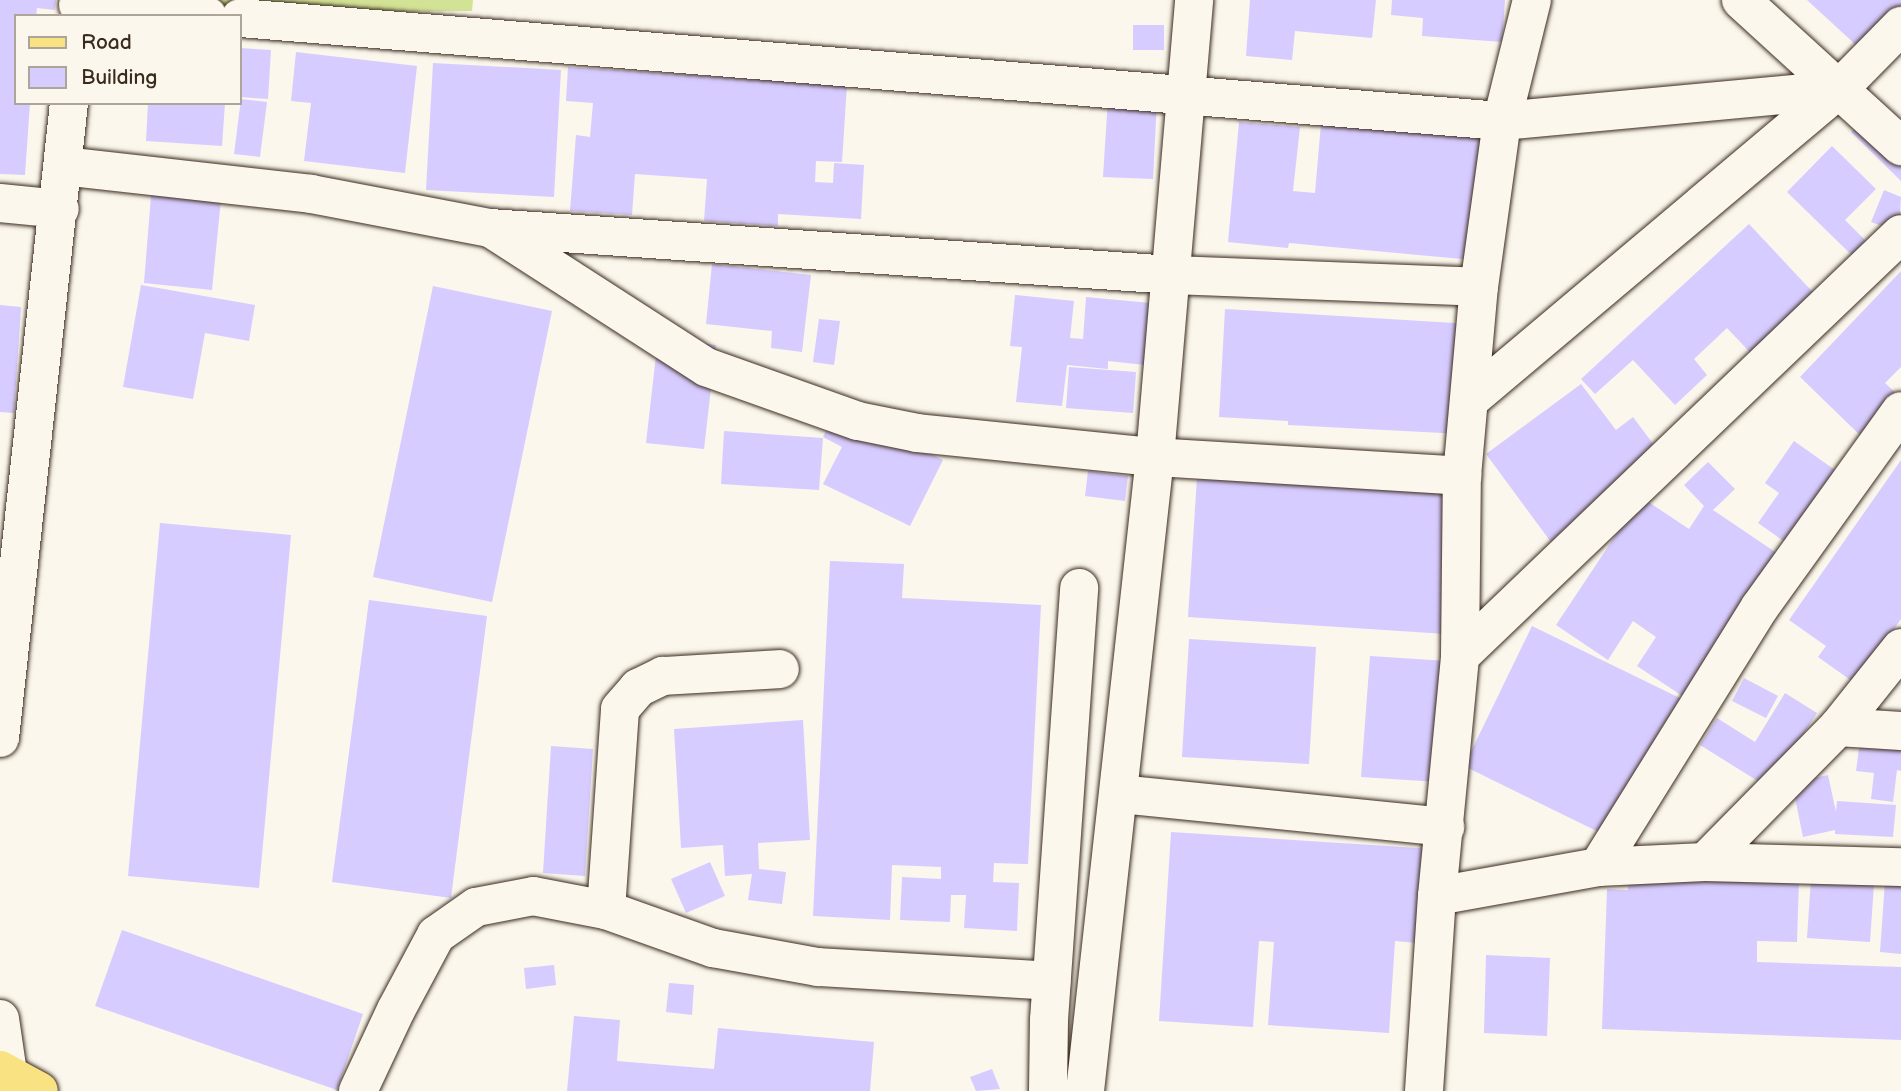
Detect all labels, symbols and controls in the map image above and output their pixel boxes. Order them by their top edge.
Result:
legend [14,14,242,105]
text: Road [81,30,132,55]
text: Building [81,65,157,90]

